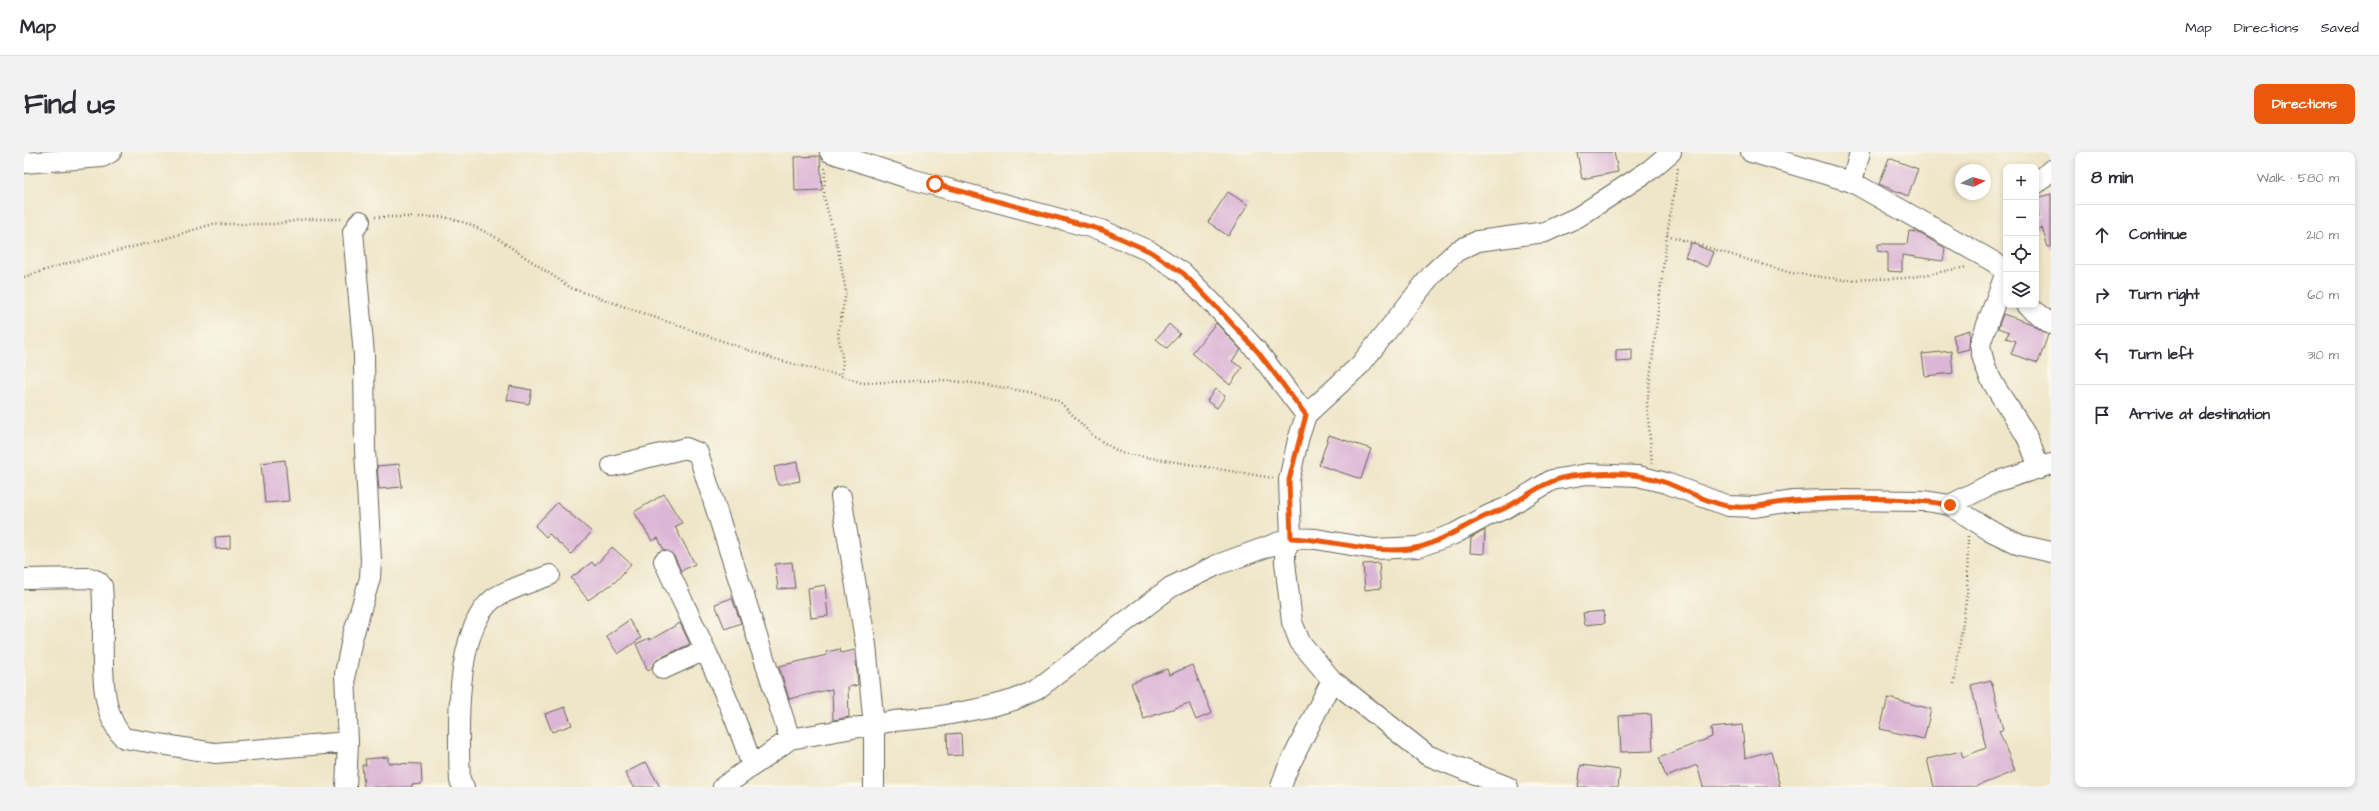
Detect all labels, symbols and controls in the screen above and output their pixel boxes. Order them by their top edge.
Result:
text: Map [20,14,56,41]
text: Map [2185,18,2212,38]
text: Directions [2234,18,2299,38]
text: Saved [2321,18,2359,38]
button: Directions [2254,84,2355,124]
text: Find us [24,85,115,124]
north arrow [1955,164,1991,200]
map controls [2003,164,2039,308]
button: + [2003,164,2039,200]
text: 8 min [2091,166,2133,190]
text: Walk · 580 m [2257,169,2339,187]
route start [926,175,944,193]
button: − [2003,200,2039,236]
icon: ahead [2091,224,2113,246]
text: Continue [2129,224,2187,245]
text: 210 m [2306,226,2339,244]
button: locate [2003,236,2039,272]
button: layers [2003,272,2039,308]
icon: right [2091,284,2113,306]
text: Turn right [2129,284,2200,305]
text: 60 m [2307,286,2339,304]
icon: left [2091,344,2113,366]
text: Turn left [2129,344,2193,365]
text: 310 m [2307,346,2339,364]
icon: arrive [2091,404,2113,426]
text: Arrive at destination [2129,404,2270,425]
route end [1941,496,1959,514]

